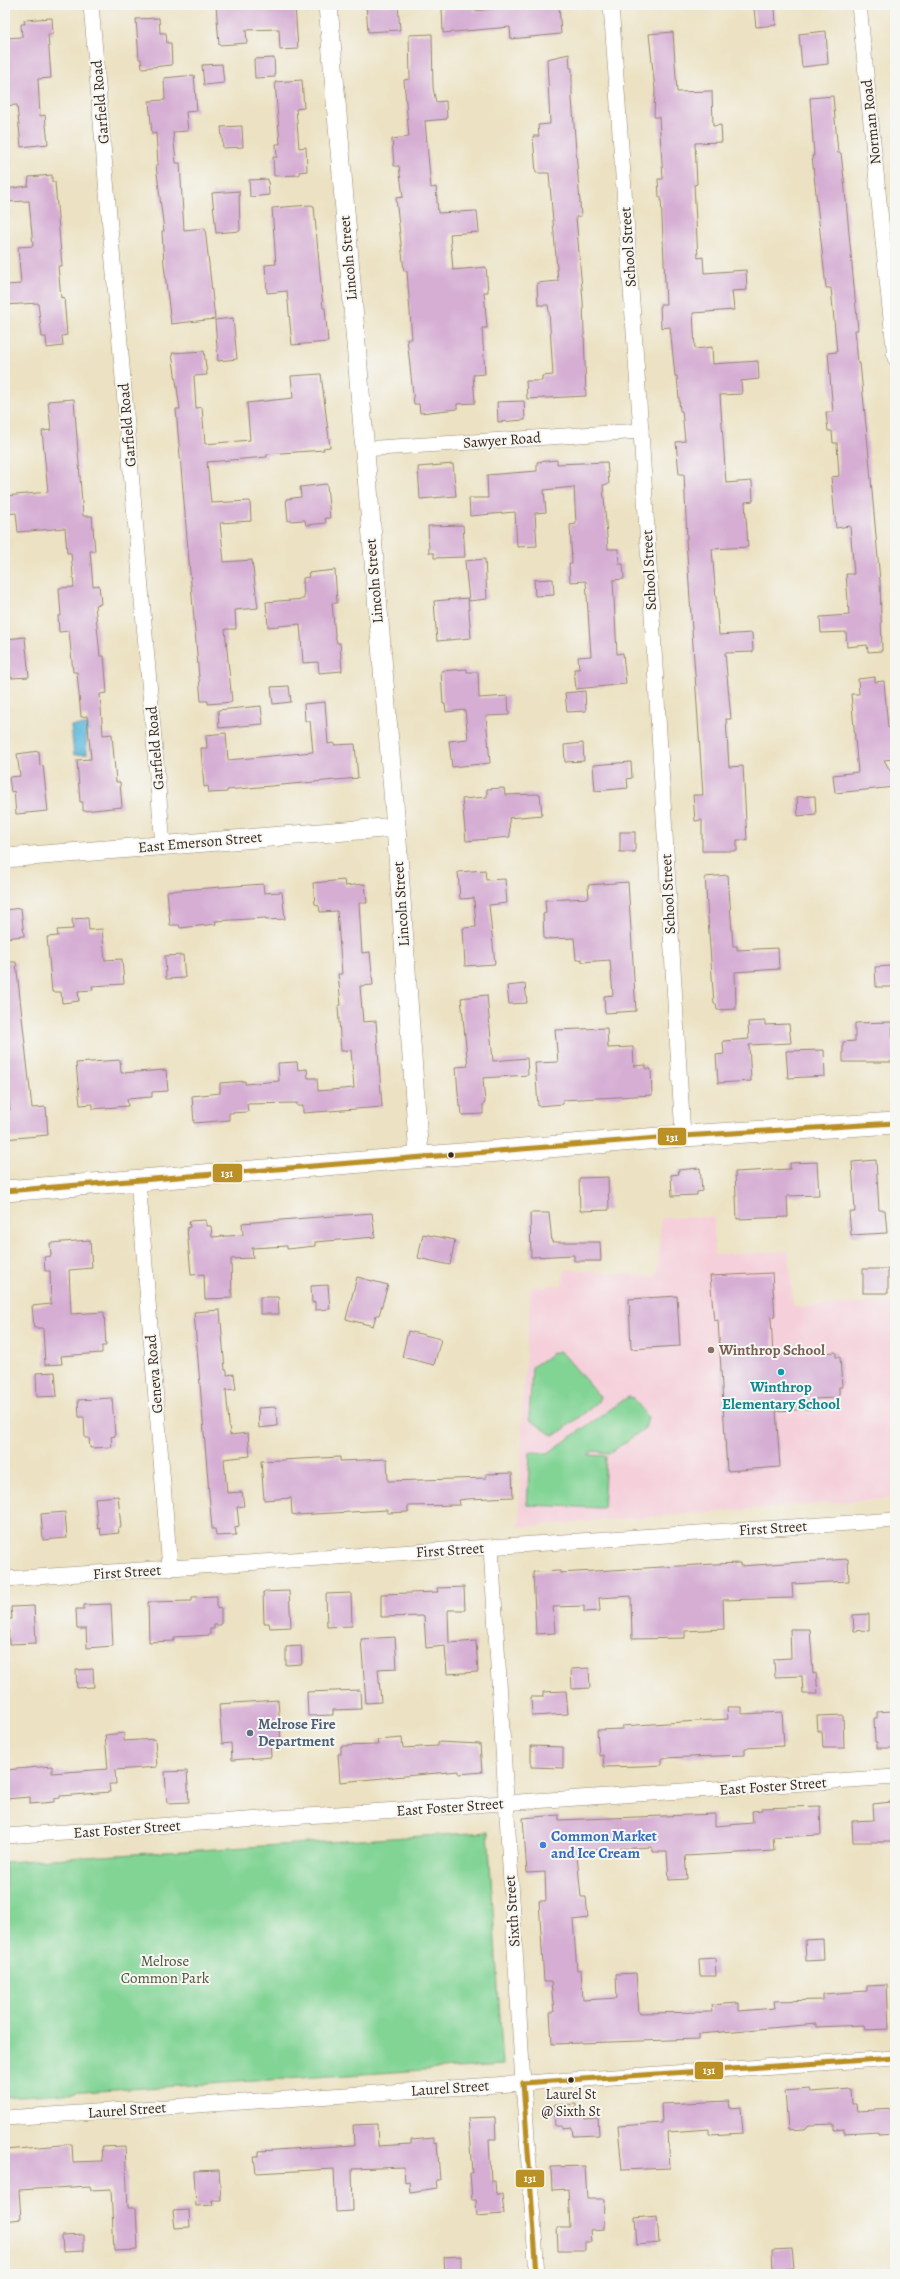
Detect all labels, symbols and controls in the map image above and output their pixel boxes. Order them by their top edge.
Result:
street label: Garfield Road [86,58,114,145]
street label: Norman Road [856,77,885,166]
street label: School Street [615,206,641,288]
street label: Lincoln Street [334,215,362,301]
street label: Garfield Road [113,381,141,468]
street label: Sawyer Road [462,427,543,453]
street label: School Street [637,529,661,611]
street label: Lincoln Street [360,538,388,624]
street label: Garfield Road [141,704,169,791]
street label: East Emerson Street [137,827,263,857]
street label: School Street [656,853,680,935]
street label: Lincoln Street [388,861,414,947]
line badge: 131 [657,1127,687,1146]
text: 131 [666,1130,678,1145]
unlabelled marker [446,1150,456,1160]
line badge: 131 [212,1163,243,1183]
text: 131 [221,1166,233,1181]
street label: Geneva Road [141,1333,167,1414]
place label: Winthrop School [718,1340,825,1360]
marker: Winthrop School [706,1345,716,1355]
marker: Winthrop Elementary School [776,1367,786,1377]
place label: Winthrop Elementary School [722,1377,840,1414]
street label: First Street [738,1516,808,1540]
street label: First Street [415,1538,485,1562]
street label: First Street [92,1560,162,1584]
place label: Melrose Fire Department [258,1714,336,1751]
marker: Melrose Fire Department [245,1728,255,1738]
street label: East Foster Street [719,1772,827,1800]
street label: East Foster Street [396,1793,504,1821]
street label: East Foster Street [73,1815,181,1843]
place label: Common Market and Ice Cream [551,1826,657,1863]
marker: Common Market and Ice Cream [538,1840,548,1850]
street label: Sixth Street [500,1874,524,1948]
park label: Melrose Common Park [121,1951,210,1988]
line badge: 131 [694,2061,724,2080]
text: 131 [703,2063,715,2078]
street label: Laurel Street [410,2075,490,2101]
marker: Laurel St @ Sixth St [566,2075,576,2085]
place label: Laurel St @ Sixth St [541,2085,601,2121]
street label: Laurel Street [87,2097,167,2123]
line badge: 131 [515,2169,545,2188]
text: 131 [524,2171,536,2186]

